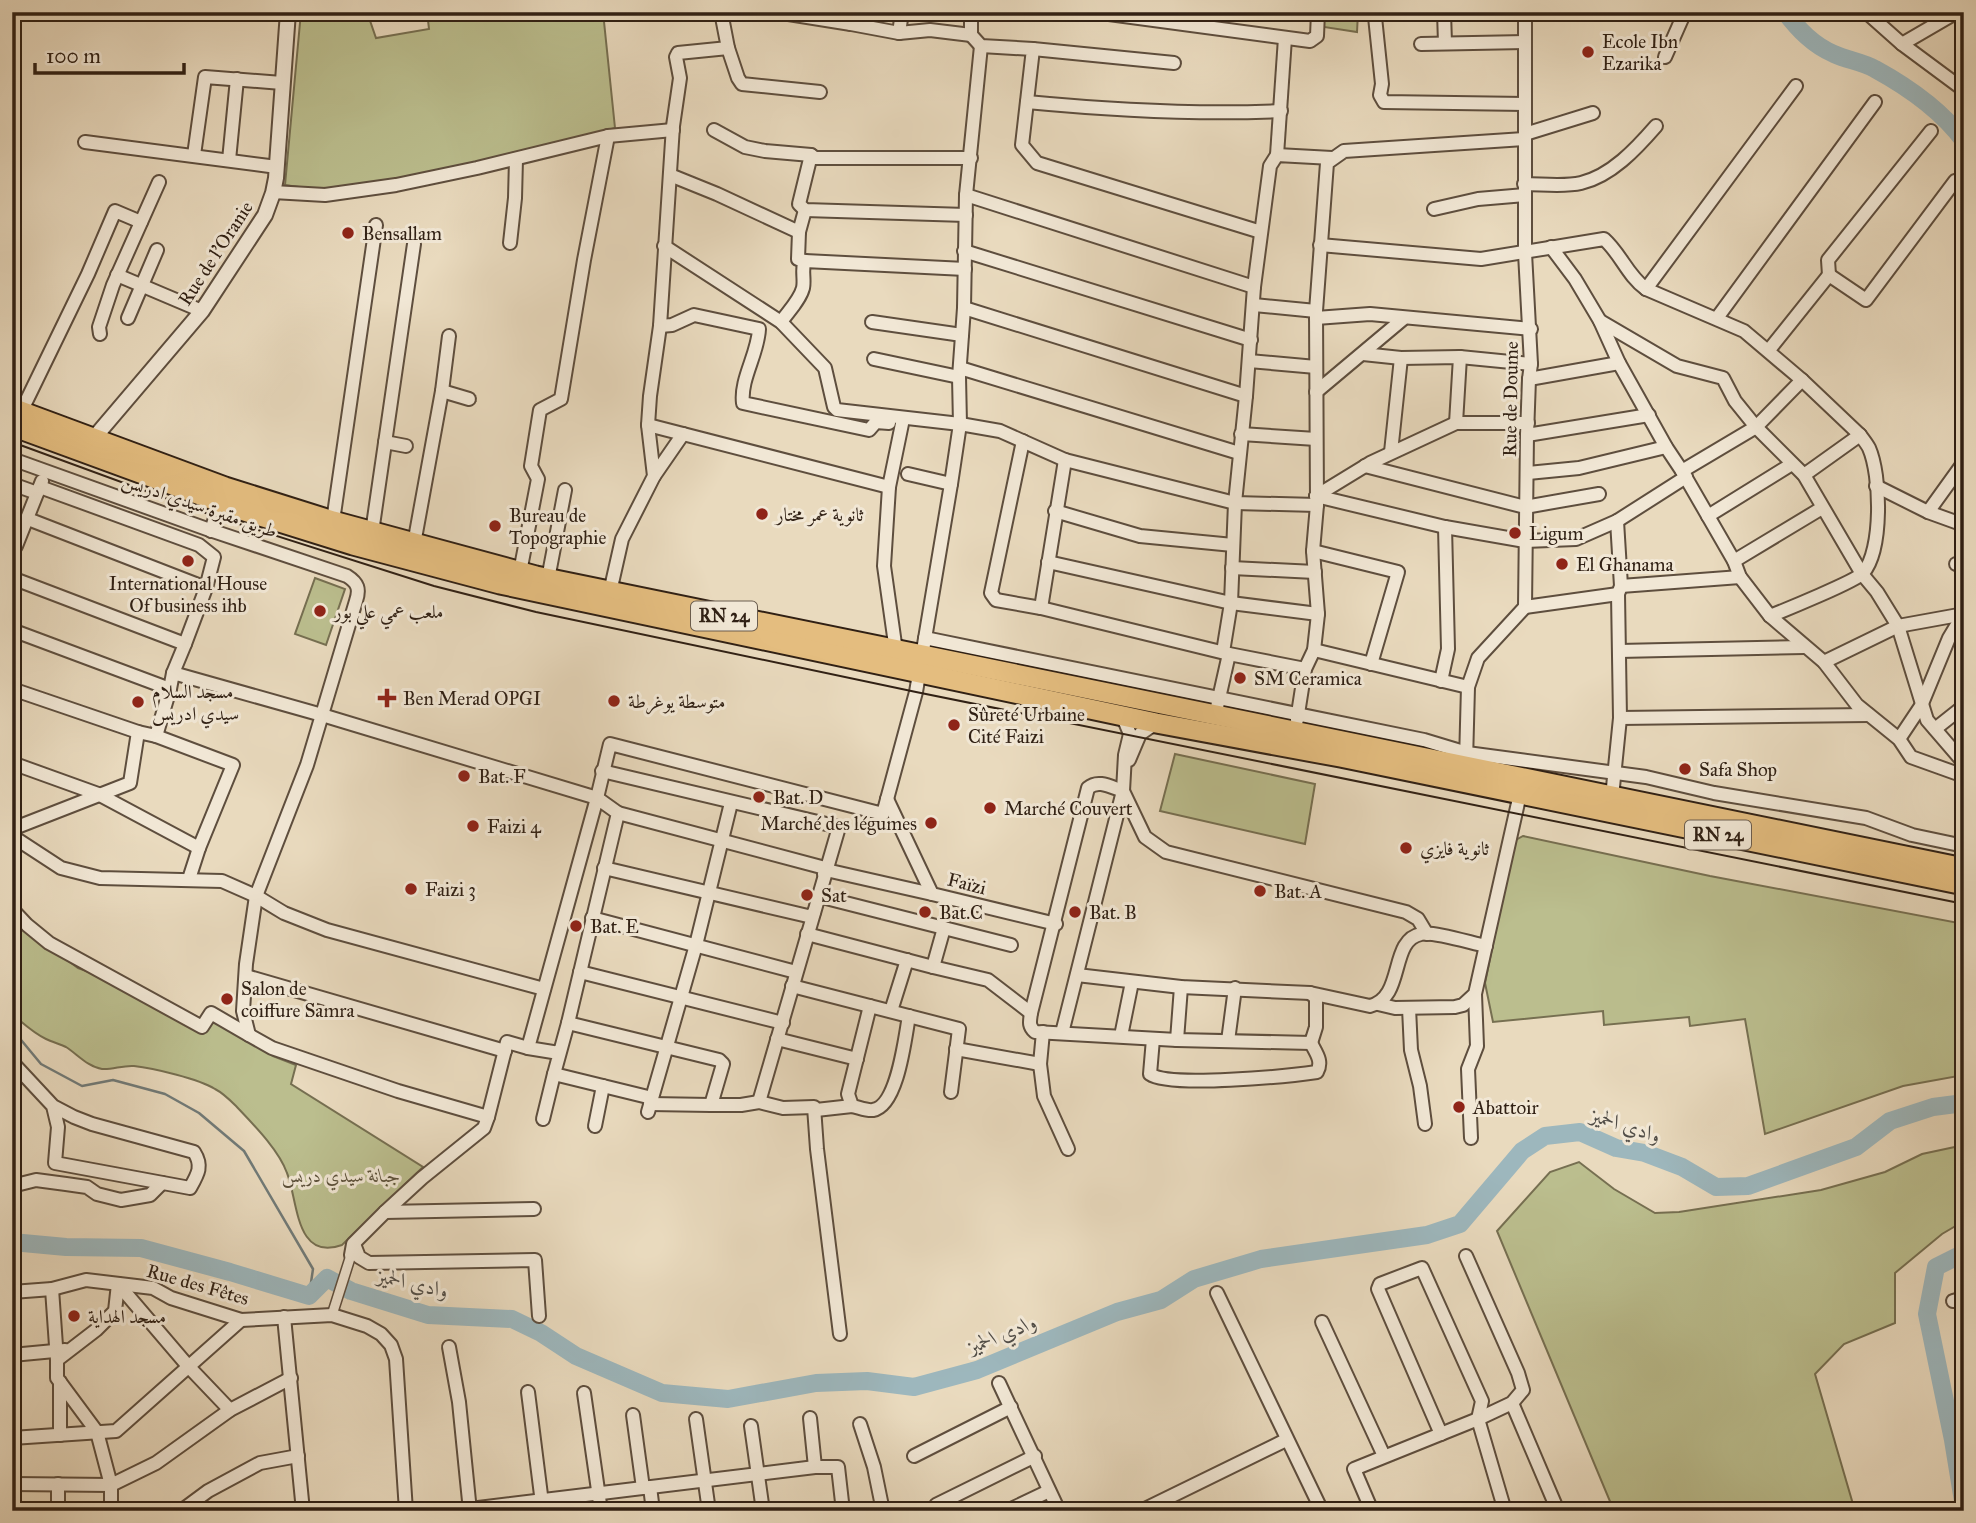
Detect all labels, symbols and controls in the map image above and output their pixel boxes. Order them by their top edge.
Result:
place label: Ecole Ibn Ezarika [1602,30,1678,75]
scale bar [35,32,184,76]
text: 100 m [46,43,101,69]
marker: Ecole Ibn Ezarika [1580,44,1596,60]
street label: Rue de l'Oranie [173,197,258,310]
place label: Bensallam [362,222,442,245]
marker: Bensallam [340,225,356,241]
street label: Rue de Doume [1498,341,1523,457]
street label: طريق مقبرة سيدي ادريس [118,468,280,547]
place label: ثانوية عمر مختار [774,503,864,527]
place label: Bureau de Topographie [509,504,606,550]
marker: ثانوية عمر مختار [754,506,770,522]
marker: Bureau de Topographie [487,518,503,534]
place label: Ligum [1529,522,1583,546]
marker: Ligum [1507,525,1523,541]
marker: International House Of business ihb [180,553,196,569]
place label: El Ghanama [1576,553,1675,576]
marker: El Ghanama [1554,556,1570,572]
place label: International House Of business ihb [109,572,267,617]
place label: ملعب عمي علي بور [332,600,443,630]
road number: RN 24 [691,602,757,630]
marker: ملعب عمي علي بور [312,603,328,619]
place label: SM Ceramica [1254,667,1363,690]
marker: SM Ceramica [1232,670,1248,686]
place label: مسجد السلام سيدي ادريس [152,680,239,729]
place label: Ben Merad OPGI [403,687,541,710]
marker: Ben Merad OPGI [377,688,397,708]
place label: متوسطة يوغرطة [628,690,725,715]
marker: متوسطة يوغرطة [606,693,622,709]
marker: مسجد السلام سيدي ادريس [130,694,146,710]
place label: Sûreté Urbaine Cité Faizi [968,703,1085,748]
marker: Sûreté Urbaine Cité Faizi [946,717,962,733]
place label: Safa Shop [1699,758,1777,781]
marker: Safa Shop [1677,761,1693,777]
place label: Bat. F [478,765,526,788]
marker: Bat. F [456,768,472,784]
place label: Bat. D [773,786,823,809]
marker: Bat. D [751,789,767,805]
place label: Marché Couvert [1004,797,1133,820]
marker: Marché Couvert [982,800,998,816]
place label: Marché des légumes [760,812,917,836]
place label: Faizi 4 [487,815,541,838]
marker: Marché des légumes [923,815,939,831]
marker: Faizi 4 [465,818,481,834]
road number: RN 24 [1685,820,1751,850]
place label: ثانوية فايزي [1420,837,1489,864]
marker: ثانوية فايزي [1398,840,1414,856]
street label: Faïzi [945,868,989,899]
place label: Faizi 3 [425,878,476,901]
place label: Bat. A [1274,880,1322,903]
marker: Faizi 3 [403,881,419,897]
marker: Bat. A [1252,883,1268,899]
place label: Sat [821,884,847,907]
marker: Sat [799,887,815,903]
place label: Bat.C [939,901,983,924]
place label: Bat. B [1089,901,1137,924]
marker: Bat.C [917,904,933,920]
marker: Bat. B [1067,904,1083,920]
place label: Bat. E [590,915,639,938]
marker: Bat. E [568,918,584,934]
place label: Salon de coiffure Samra [241,977,355,1022]
marker: Salon de coiffure Samra [219,991,235,1007]
place label: Abattoir [1472,1096,1539,1119]
marker: Abattoir [1451,1099,1467,1115]
water label: وادي الحميز [1585,1101,1665,1151]
park label: جبانة سيدي دريس [281,1164,401,1191]
street label: Rue des Fêtes [144,1259,252,1310]
water label: وادي الحميز [372,1262,451,1307]
place label: مسجد الهداية [88,1305,166,1329]
marker: مسجد الهداية [66,1308,82,1324]
water label: وادي الحميز [962,1308,1042,1363]

